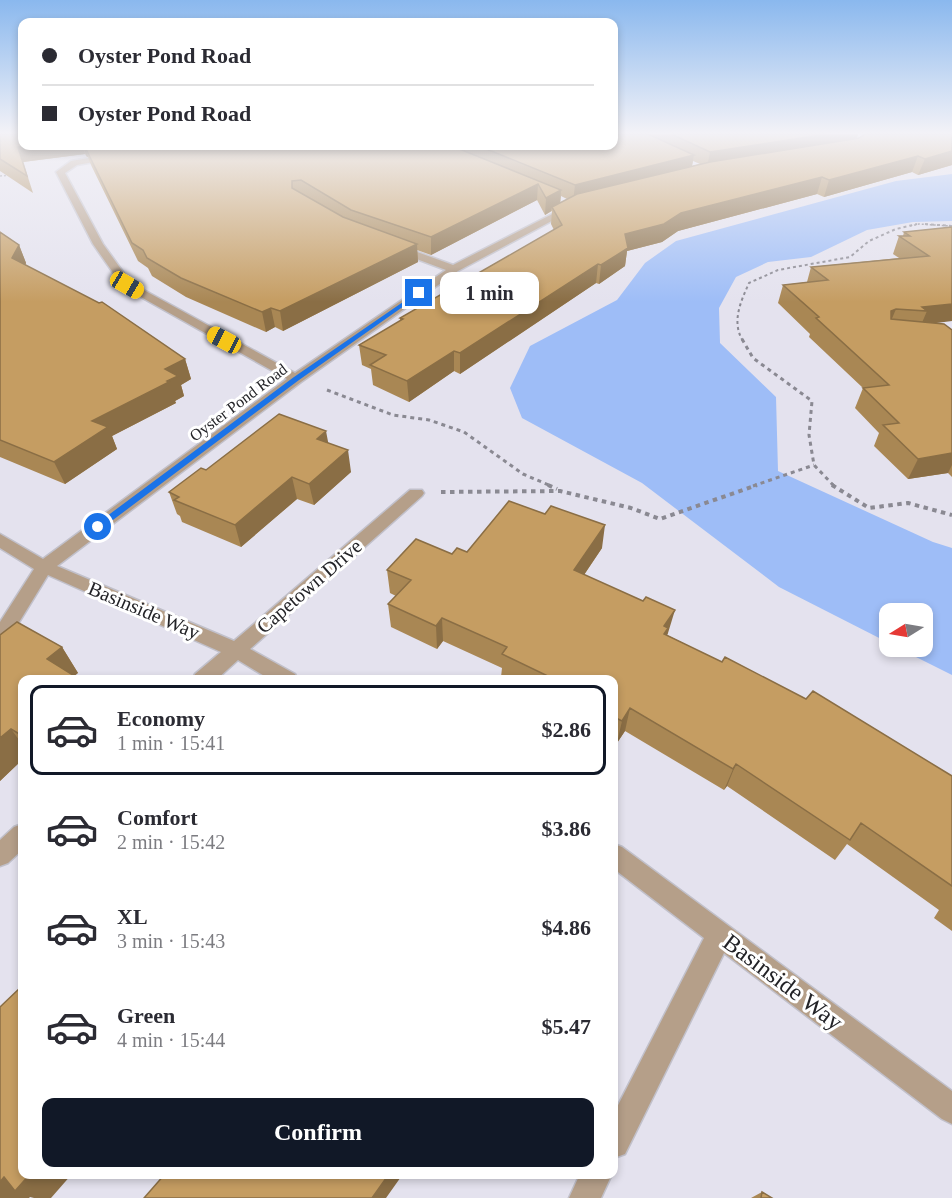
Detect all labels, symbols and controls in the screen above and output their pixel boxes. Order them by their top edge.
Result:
text: Oyster Pond Road [78,43,251,68]
text: Oyster Pond Road [78,101,251,126]
car [107,268,147,302]
callout: 1 min [440,272,539,314]
route end [405,279,432,306]
text: 1 min [465,282,514,304]
car [204,324,244,356]
street label: Oyster Pond Road [186,360,291,445]
route start [84,513,111,540]
street label: Capetown Drive [252,534,367,638]
street label: Basinside Way [85,577,203,644]
north arrow [879,603,933,657]
map controls [879,603,933,657]
icon: car [45,703,99,757]
text: Economy [117,706,205,731]
text: $2.86 [542,717,591,742]
text: 1 min · 15:41 [117,732,225,754]
icon: car [45,802,99,856]
text: Comfort [117,805,198,830]
text: $3.86 [542,816,591,841]
text: 2 min · 15:42 [117,831,225,853]
icon: car [45,901,99,955]
text: XL [117,904,148,929]
text: $4.86 [542,915,591,940]
street label: Basinside Way [718,929,848,1035]
text: 3 min · 15:43 [117,930,225,952]
icon: car [45,1000,99,1054]
text: Green [117,1003,175,1028]
text: $5.47 [542,1014,591,1039]
text: 4 min · 15:44 [117,1029,225,1051]
button: Confirm [42,1098,594,1167]

